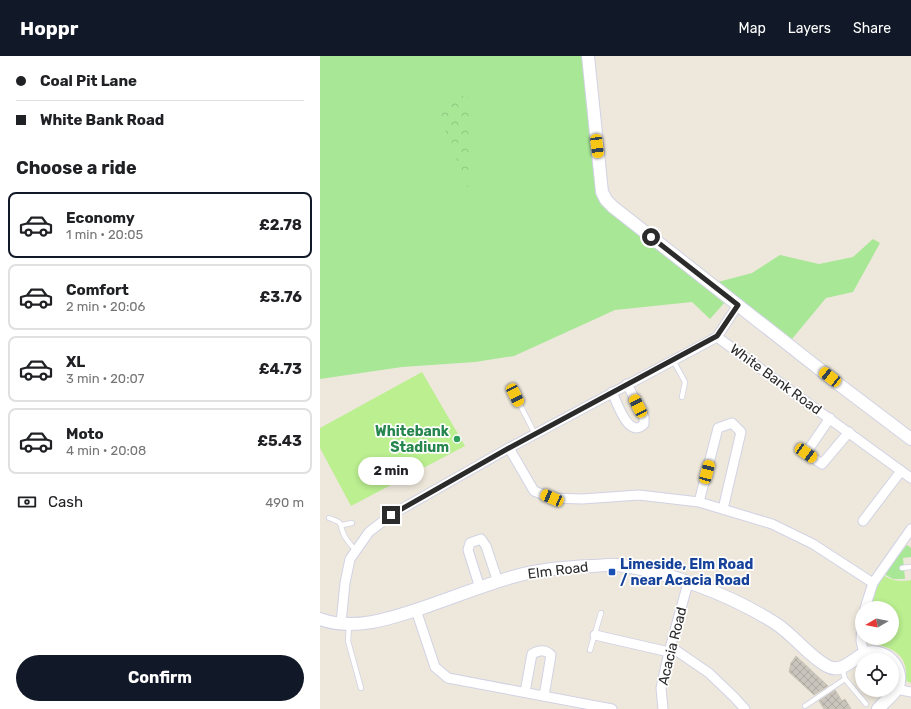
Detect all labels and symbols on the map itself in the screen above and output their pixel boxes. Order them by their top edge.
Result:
car [590,133,604,159]
route start [642,228,660,246]
street label: White Bank Road [727,340,825,418]
car [817,365,843,389]
car [504,382,526,408]
car [627,393,649,419]
place label: Whitebank Stadium [375,423,450,456]
marker: Whitebank Stadium [452,434,462,444]
car [793,441,819,465]
callout: 2 min [358,457,424,485]
car [698,459,716,485]
car [539,488,565,508]
route end [382,506,400,524]
place label: Limeside, Elm Road / near Acacia Road [620,556,753,589]
street label: Elm Road [527,558,589,583]
marker: Limeside, Elm Road / near Acacia Road [607,567,617,577]
north arrow [855,601,899,645]
street label: Acacia Road [655,605,690,687]

